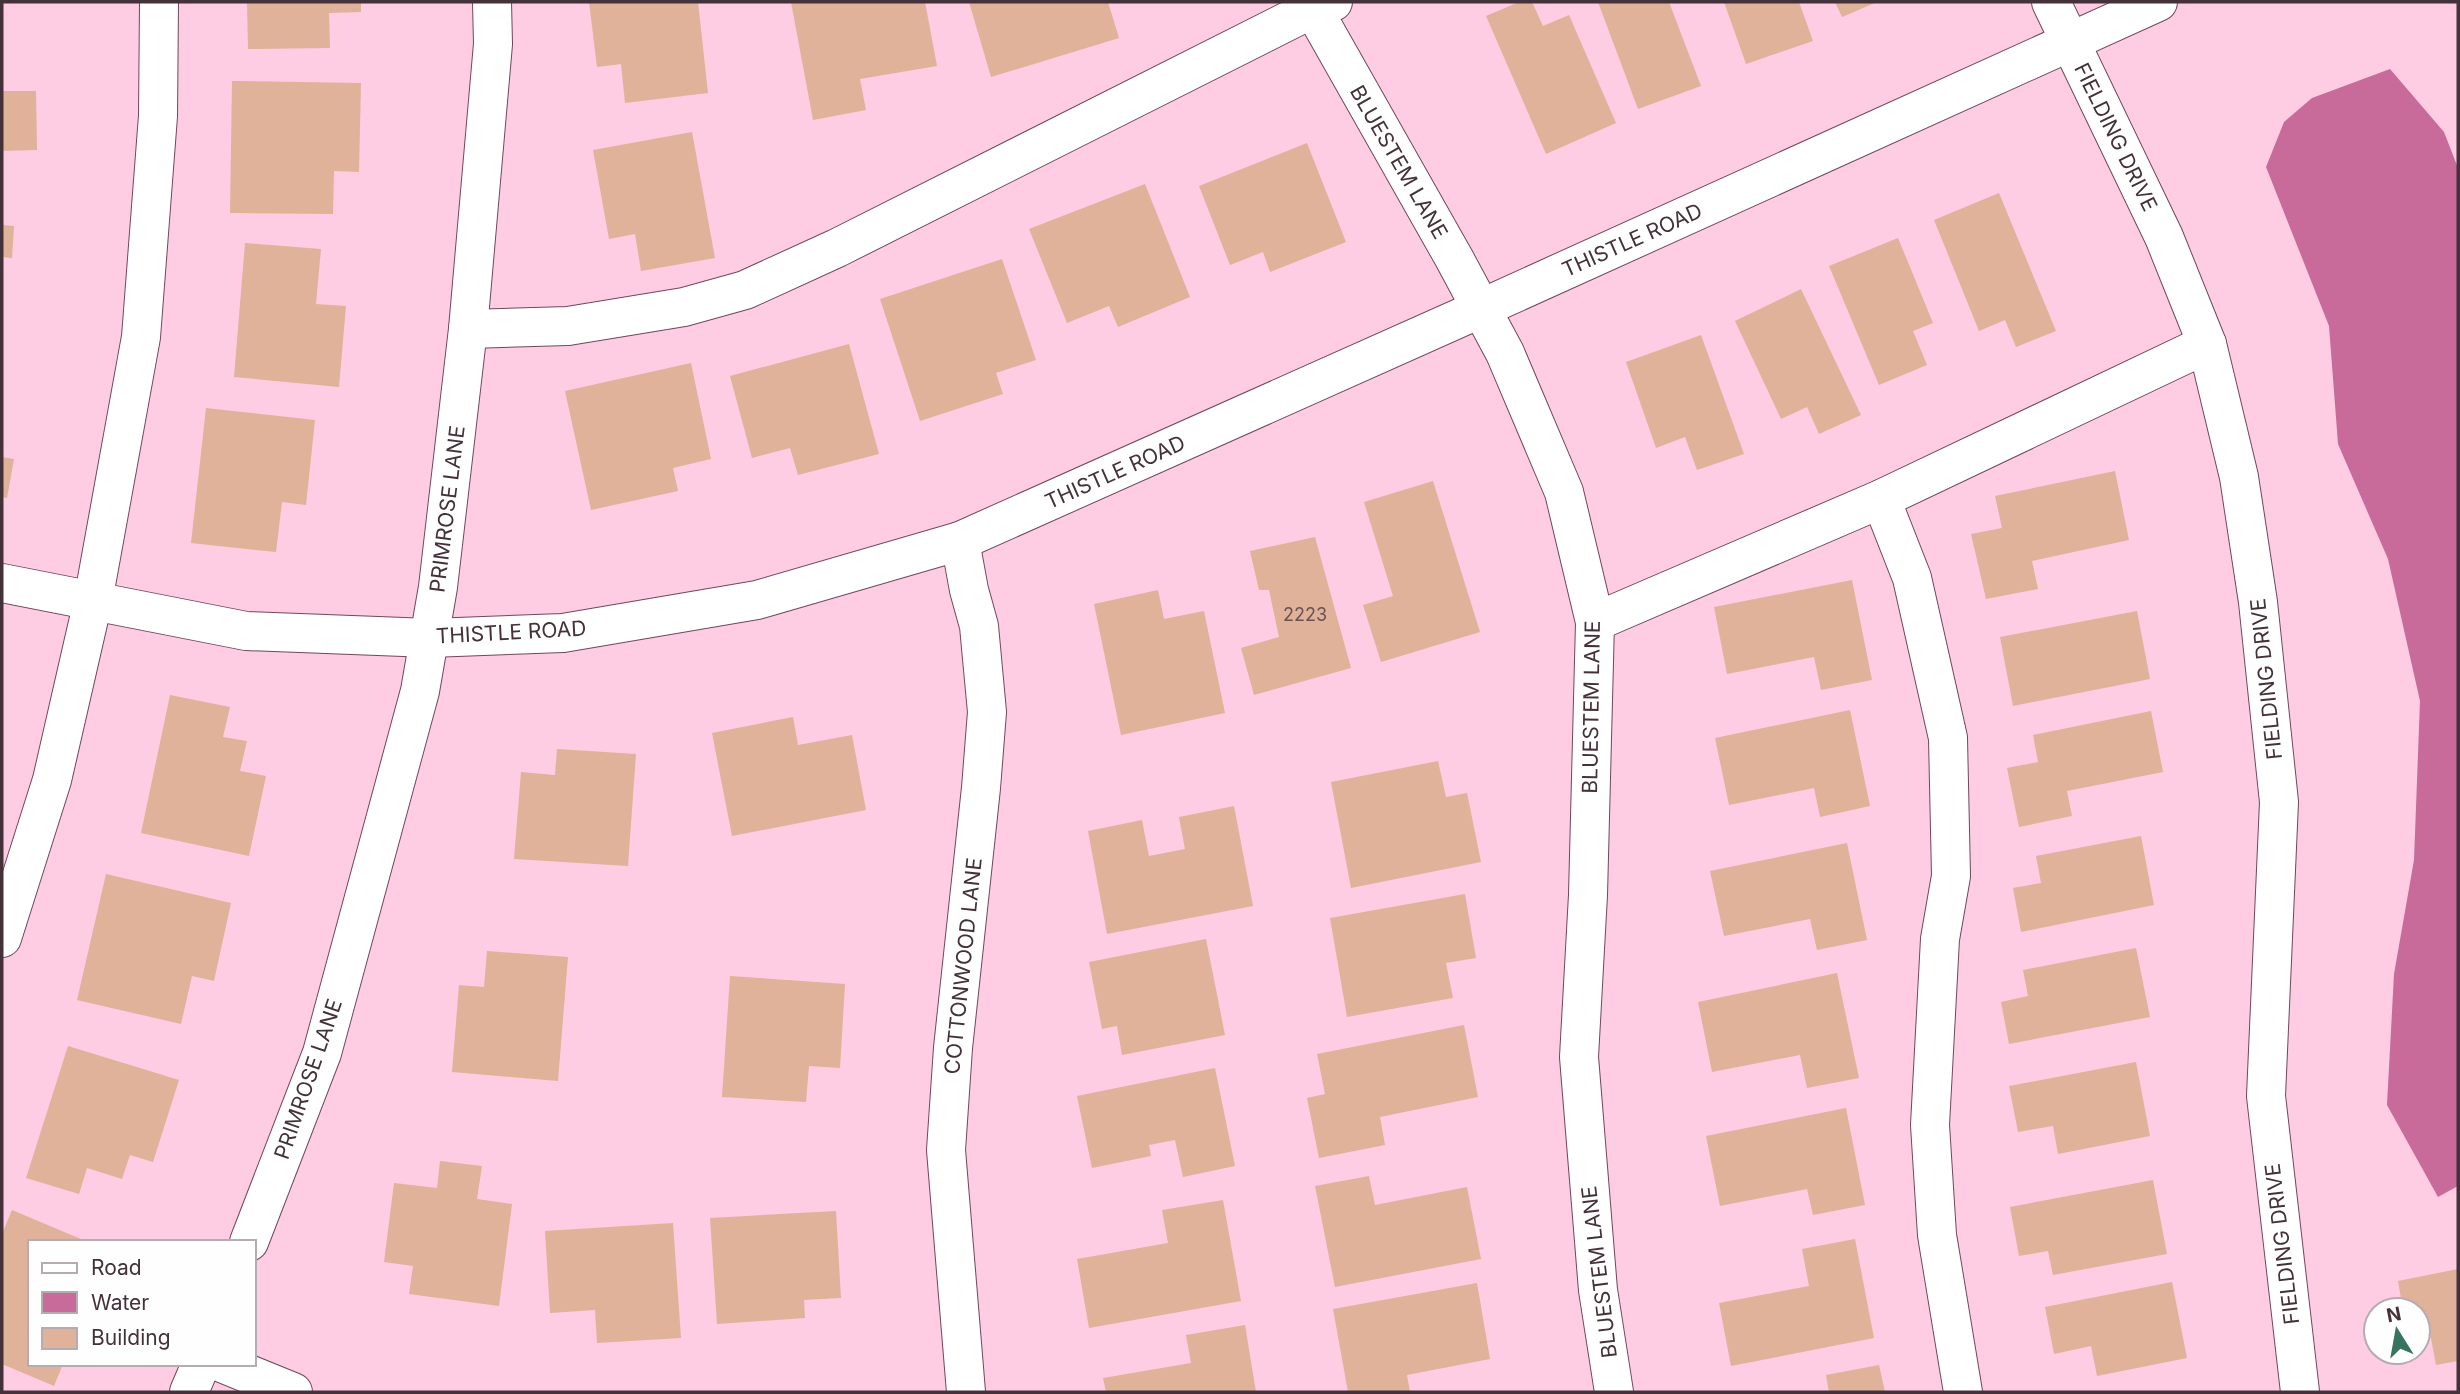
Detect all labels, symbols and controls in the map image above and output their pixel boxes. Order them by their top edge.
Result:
street label: FIELDING DRIVE [2069,59,2163,215]
street label: BLUESTEM LANE [1345,81,1453,243]
street label: THISTLE ROAD [1558,198,1706,282]
street label: PRIMROSE LANE [424,424,470,594]
street label: THISTLE ROAD [1041,430,1189,514]
street label: FIELDING DRIVE [2245,597,2287,761]
house number: 2223 [1283,604,1327,625]
street label: THISTLE ROAD [435,616,587,648]
street label: BLUESTEM LANE [1577,620,1605,794]
street label: COTTONWOOD LANE [939,856,987,1076]
street label: PRIMROSE LANE [269,996,347,1162]
street label: FIELDING DRIVE [2260,1162,2304,1326]
street label: BLUESTEM LANE [1576,1185,1622,1359]
legend [28,1240,256,1366]
text: Road [91,1255,142,1280]
text: Water [91,1290,149,1315]
north arrow [2362,1296,2432,1366]
text: N [2385,1302,2403,1327]
text: Building [91,1325,171,1350]

